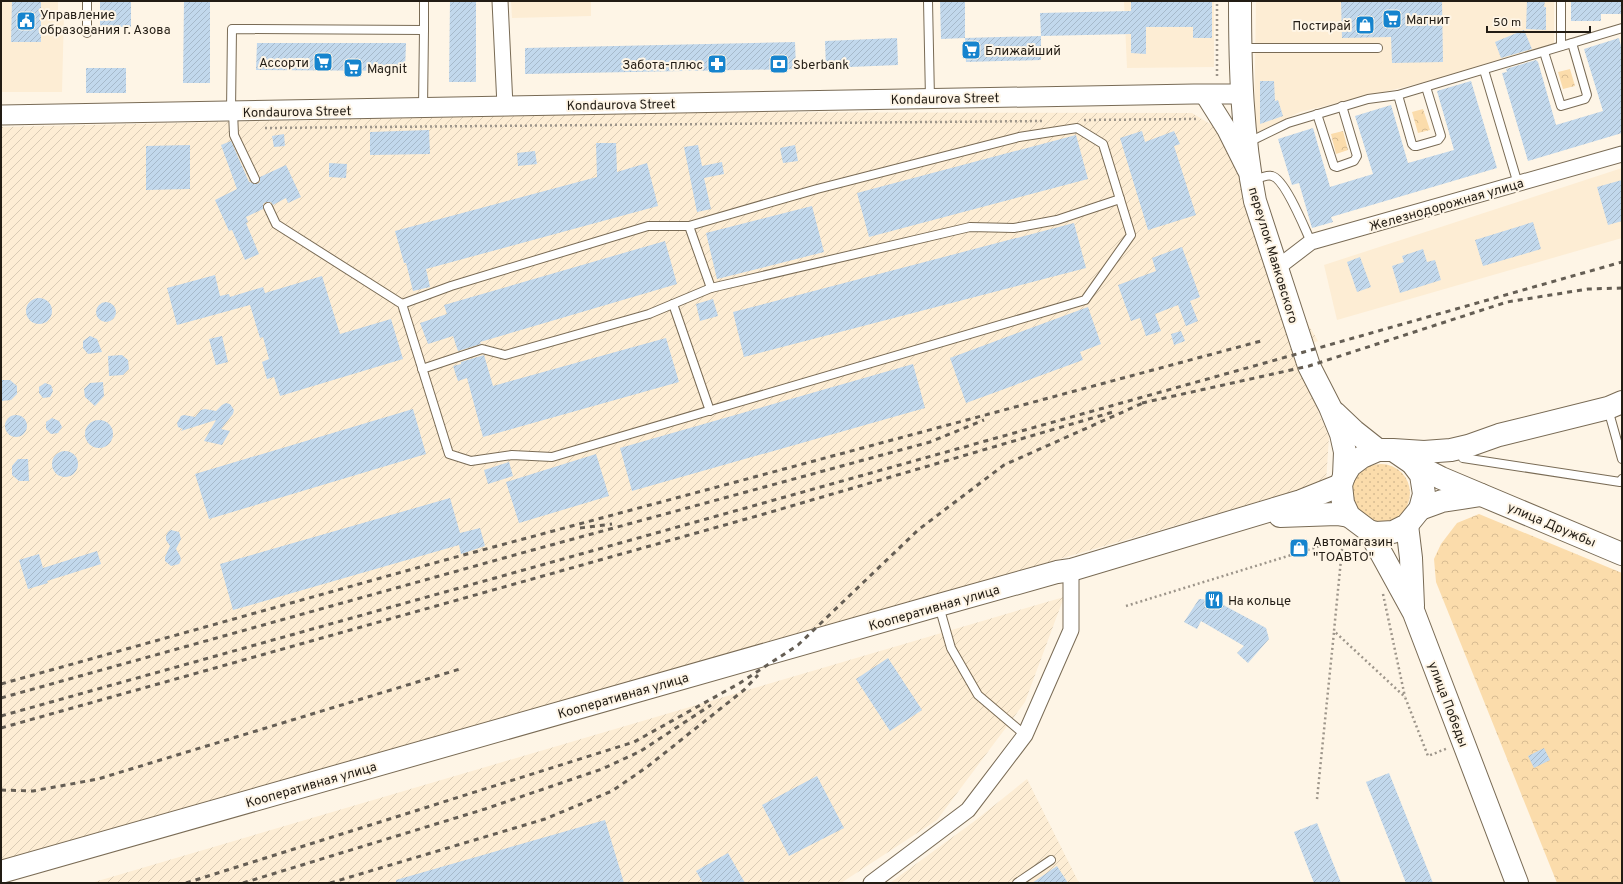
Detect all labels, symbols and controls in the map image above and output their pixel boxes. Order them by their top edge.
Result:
place label: Управление образования г. Азова [40,8,170,39]
supermarket icon: Магнит [1381,8,1403,30]
scale bar [1487,8,1590,34]
public building icon: Управление образования г. Азова [15,10,37,32]
place label: Магнит [1406,13,1450,29]
shop icon: Постирай [1354,14,1376,36]
text: 50 m [1493,15,1521,31]
place label: Постирай [1292,19,1351,35]
supermarket icon: Ближайший [960,39,982,61]
place label: Ближайший [985,44,1061,60]
supermarket icon: Ассорти [312,51,334,73]
pharmacy icon: Забота-плюс [706,53,728,75]
bank icon: Sberbank [768,53,790,75]
place label: Ассорти [259,56,309,72]
supermarket icon: Magnit [342,57,364,79]
place label: Забота-плюс [622,58,703,74]
place label: Sberbank [793,58,849,74]
place label: Magnit [367,62,407,78]
street label: Kondaurova Street [891,91,1000,109]
street label: Kondaurova Street [567,97,676,115]
street label: Kondaurova Street [243,104,352,122]
street label: Железнодорожная улица [1367,176,1526,236]
street label: переулок Маяковского [1244,185,1300,326]
street label: улица Дружбы [1505,500,1598,552]
place label: Автомагазин "ТОАВТО" [1313,535,1393,566]
shop icon: Автомагазин "ТОАВТО" [1288,537,1310,559]
street label: Кооперативная улица [867,583,1002,635]
restaurant icon: На кольце [1203,589,1225,611]
place label: На кольце [1228,594,1291,610]
street label: улица Победы [1424,660,1471,750]
street label: Кооперативная улица [556,671,691,723]
street label: Кооперативная улица [244,760,379,812]

